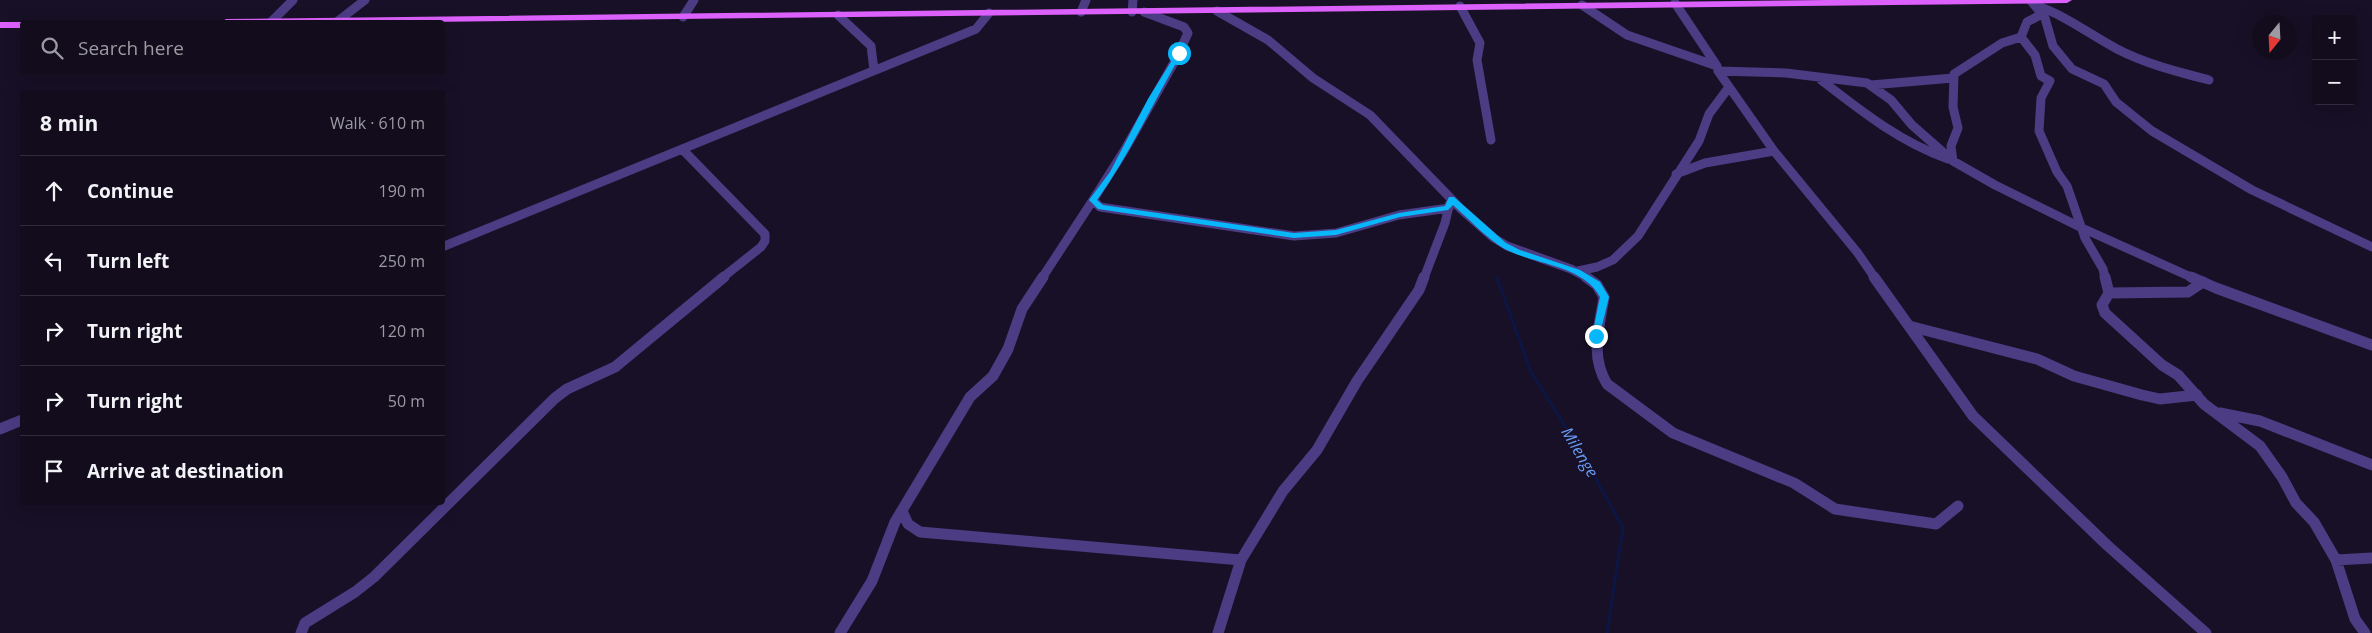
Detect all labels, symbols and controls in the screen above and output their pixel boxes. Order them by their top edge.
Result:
north arrow [2252,15,2297,60]
map controls [2312,15,2357,105]
button: + [2312,15,2357,60]
search box [20,20,445,75]
icon: search [38,34,66,62]
text: Search here [78,35,184,61]
route start [1168,42,1191,65]
button: − [2312,60,2357,105]
text: 8 min [40,109,98,137]
text: Walk · 610 m [330,112,425,134]
icon: ahead [40,177,68,205]
text: Continue [87,178,174,204]
text: 190 m [379,180,425,202]
icon: left [40,247,68,275]
text: Turn left [87,248,169,274]
text: 250 m [379,250,425,272]
icon: right [40,317,68,345]
text: Turn right [87,318,182,344]
text: 120 m [379,320,425,342]
route end [1585,325,1608,348]
icon: right [40,387,68,415]
text: Turn right [87,388,182,414]
text: 50 m [388,390,425,412]
water label: Milenge [1556,423,1604,481]
icon: arrive [40,457,68,485]
text: Arrive at destination [87,458,284,484]

